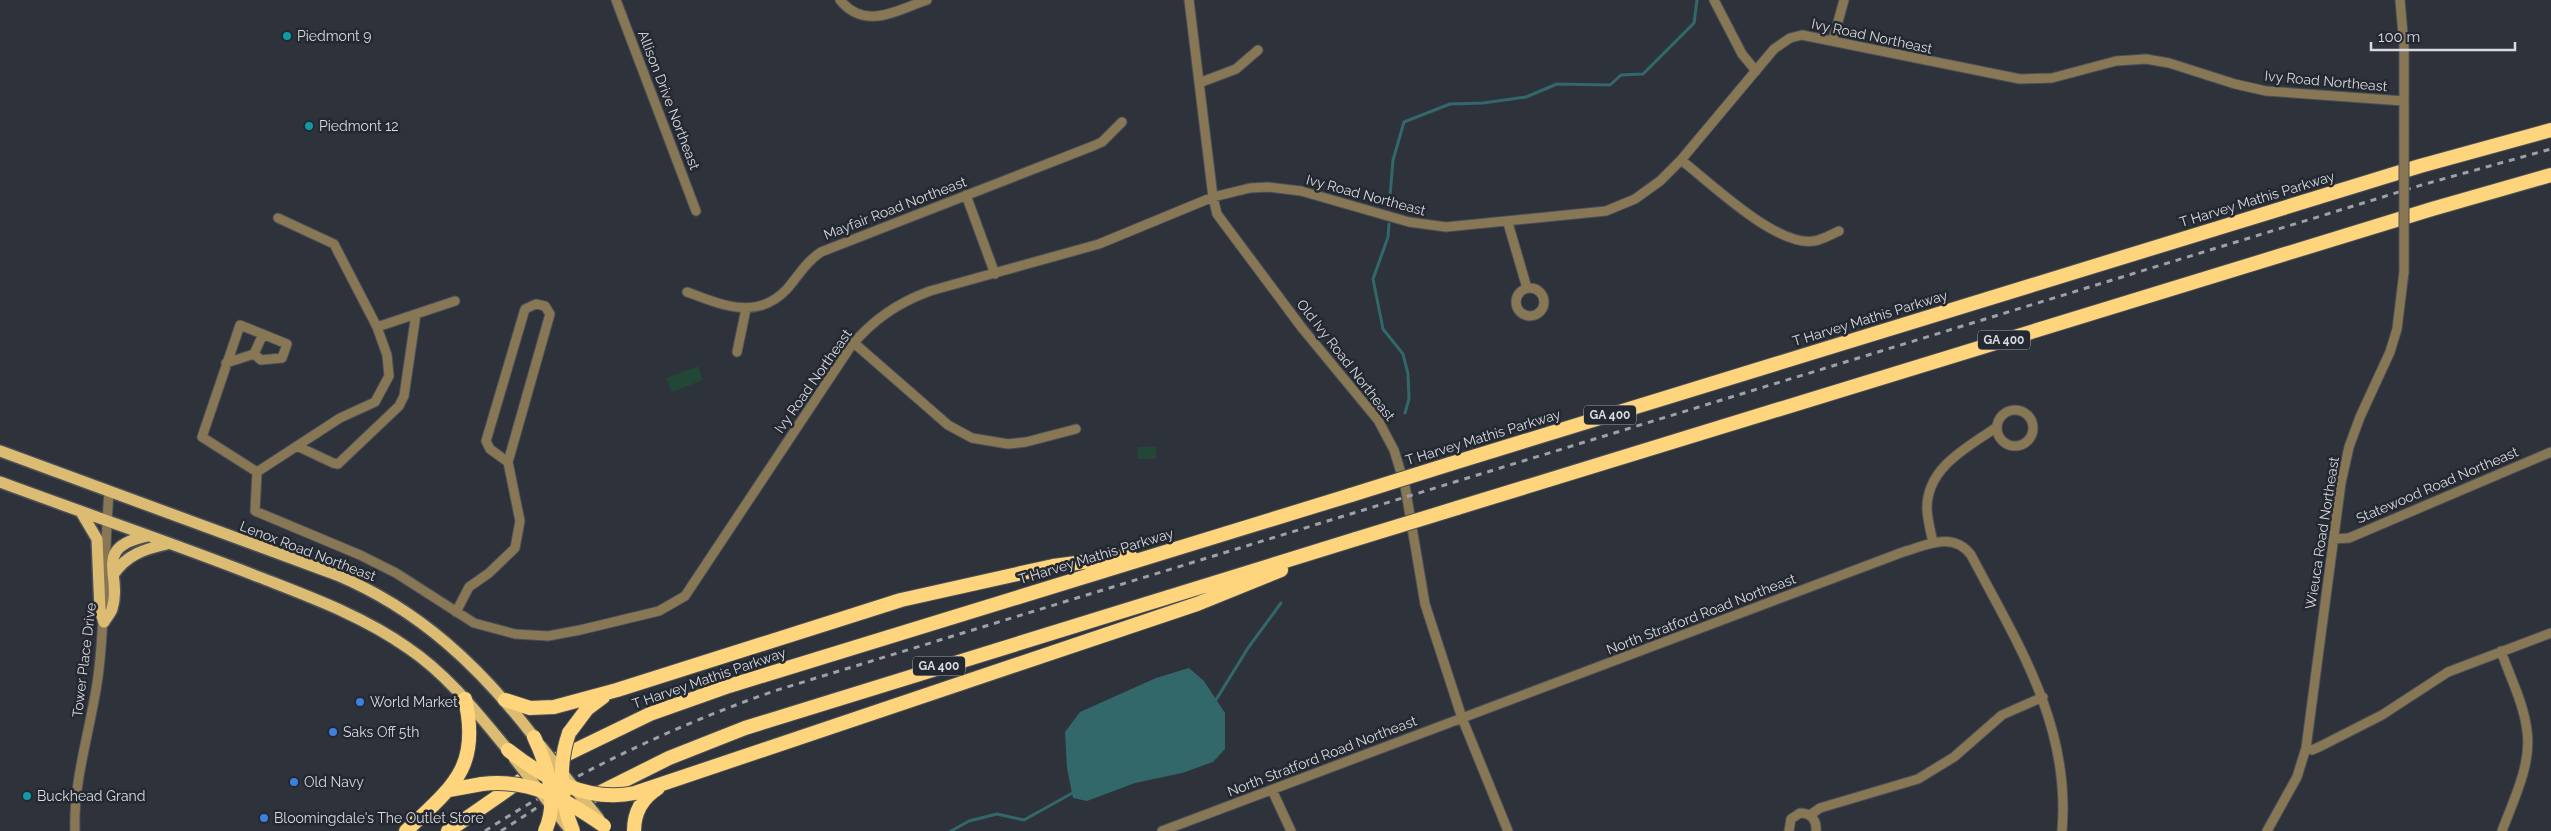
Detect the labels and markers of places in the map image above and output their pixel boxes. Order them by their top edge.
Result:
place label: Piedmont 9 [297,28,371,44]
marker: Piedmont 9 [281,30,293,42]
place label: Piedmont 12 [319,118,399,134]
marker: Piedmont 12 [303,120,315,132]
place label: World Market [370,694,458,710]
marker: World Market [354,696,366,708]
place label: Saks Off 5th [343,724,419,740]
marker: Saks Off 5th [327,726,339,738]
place label: Old Navy [304,774,364,790]
marker: Old Navy [288,776,300,788]
place label: Buckhead Grand [37,788,145,804]
marker: Buckhead Grand [21,790,33,802]
place label: Bloomingdale's The Outlet Store [274,810,484,826]
marker: Bloomingdale's The Outlet Store [258,812,270,824]

